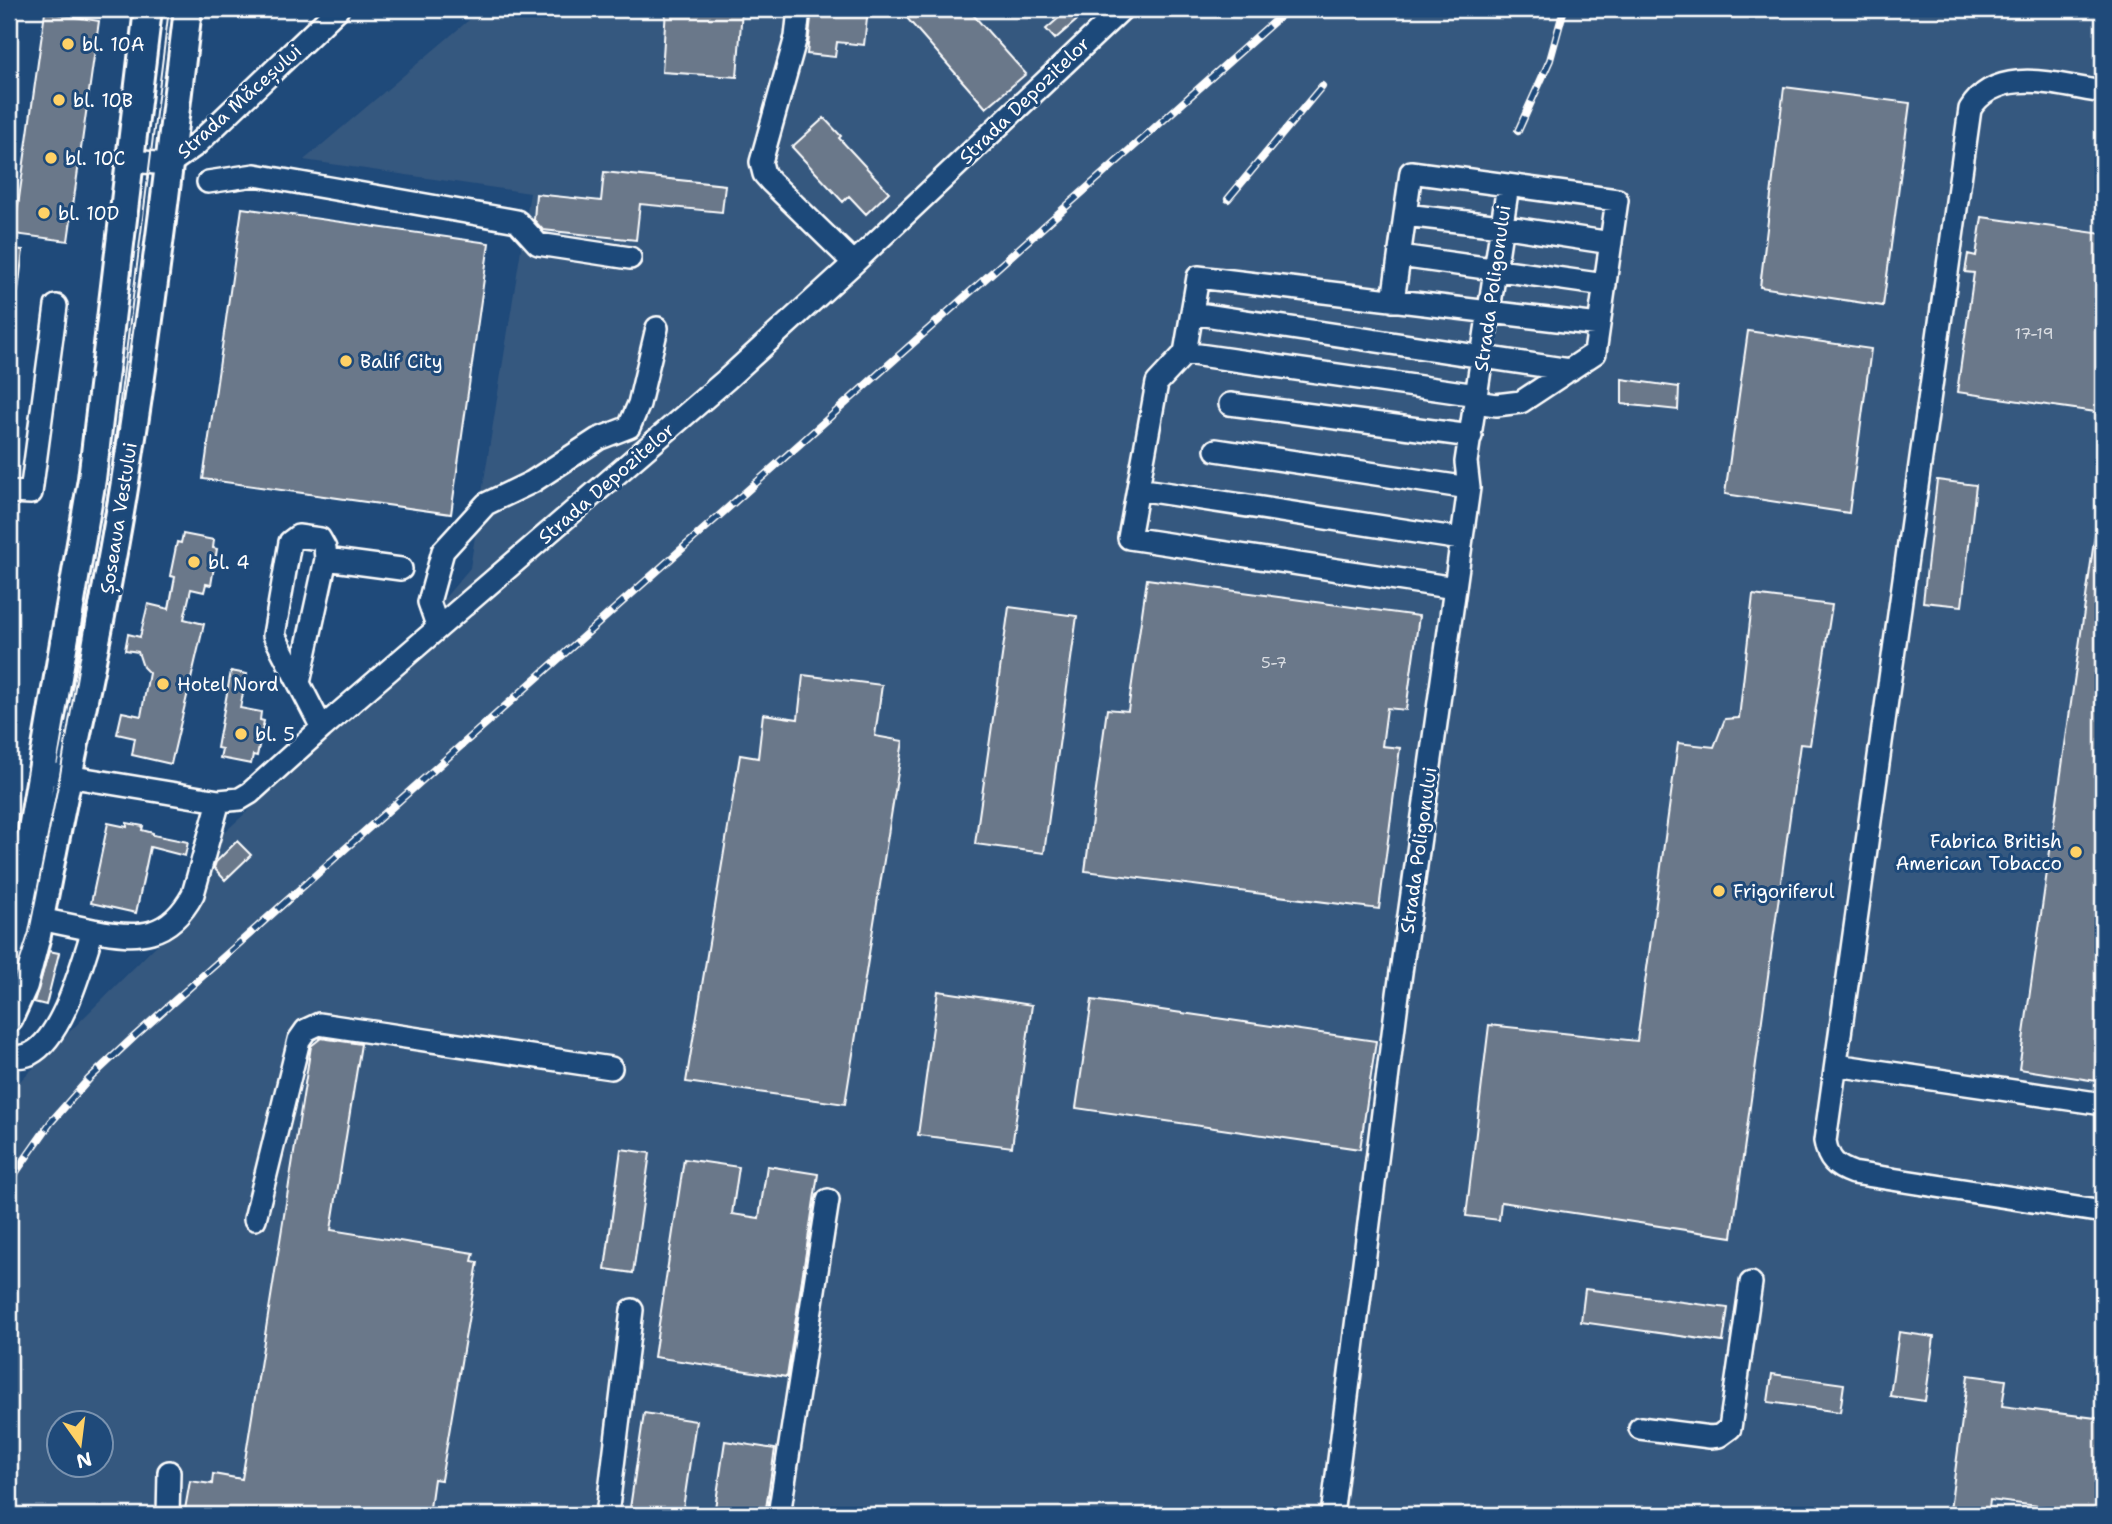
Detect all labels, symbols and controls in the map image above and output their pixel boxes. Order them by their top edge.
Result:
street label: Strada Depozitelor [953,31,1095,169]
place label: bl. 10A [82,32,145,57]
marker: bl. 10A [60,36,76,52]
street label: Strada Măceșului [172,39,308,165]
place label: bl. 10B [73,88,133,113]
marker: bl. 10B [51,92,67,108]
place label: bl. 10C [65,146,126,171]
marker: bl. 10C [43,150,59,166]
place label: bl. 10D [58,201,119,226]
street label: Strada Poligonului [1468,203,1517,373]
marker: bl. 10D [36,205,52,221]
house number: 17-19 [2014,323,2054,344]
place label: Balif City [360,349,443,374]
marker: Balif City [338,353,354,369]
street label: Strada Depozitelor [533,417,680,550]
street label: Șoseaua Vestului [94,440,144,596]
place label: bl. 4 [208,550,249,575]
marker: bl. 4 [186,554,202,570]
house number: 5-7 [1261,652,1287,673]
place label: Hotel Nord [177,672,279,697]
marker: Hotel Nord [155,676,171,692]
place label: bl. 5 [255,722,295,747]
marker: bl. 5 [233,726,249,742]
street label: Strada Poligonului [1394,765,1443,935]
place label: Fabrica British American Tobacco [1896,829,2062,876]
marker: Fabrica British American Tobacco [2068,844,2084,860]
place label: Frigoriferul [1733,879,1835,904]
marker: Frigoriferul [1711,883,1727,899]
north arrow [46,1408,116,1478]
text: N [74,1446,94,1474]

